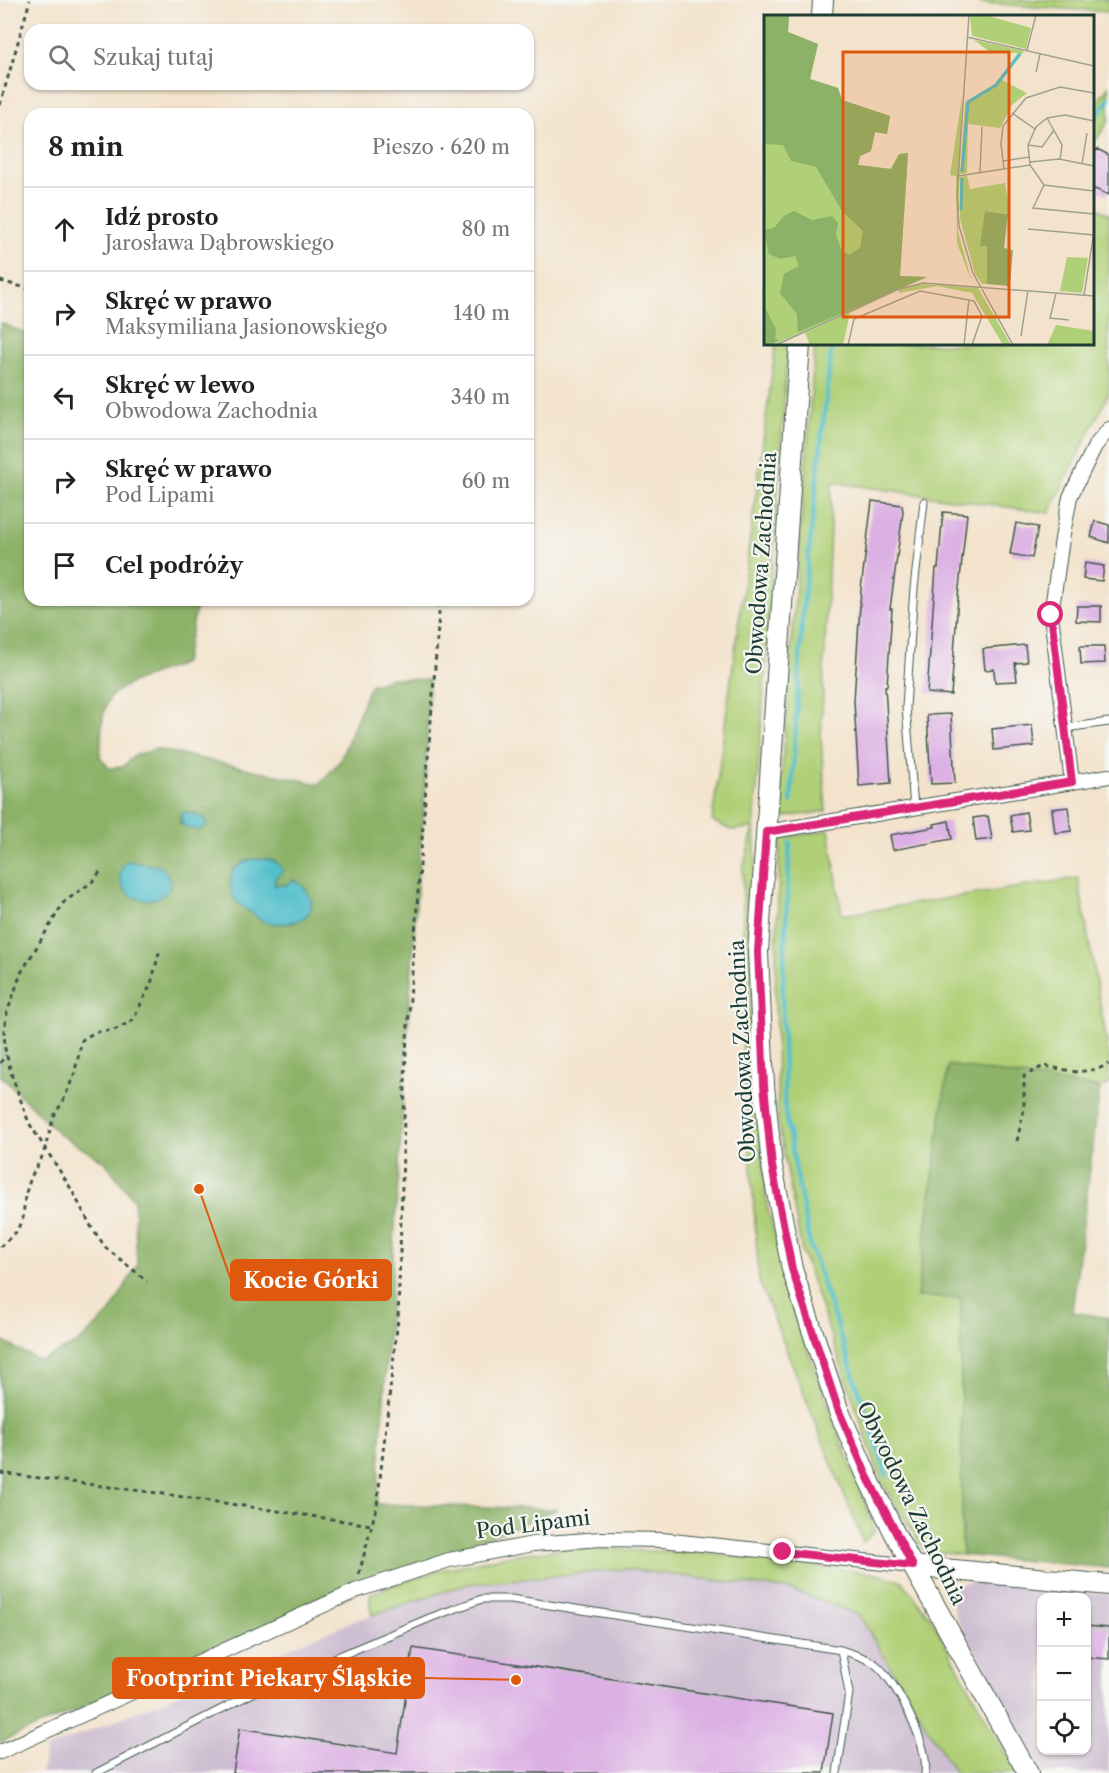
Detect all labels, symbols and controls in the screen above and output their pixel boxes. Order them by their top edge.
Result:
inset map [764,15,1094,345]
search box [24,24,534,90]
icon: search [45,41,78,74]
text: Szukaj tutaj [93,44,214,71]
text: 8 min [48,131,124,163]
text: Pieszo · 620 m [372,135,510,159]
text: Idź prosto [105,204,219,231]
icon: ahead [48,213,81,246]
text: 80 m [462,217,510,241]
text: Jarosława Dąbrowskiego [105,231,334,255]
text: Skręć w prawo [105,288,272,315]
icon: right [48,297,81,330]
text: 140 m [453,301,510,325]
text: Maksymiliana Jasionowskiego [105,315,387,339]
text: Skręć w lewo [105,372,255,399]
icon: left [48,381,81,414]
text: 340 m [451,385,510,409]
text: Obwodowa Zachodnia [105,399,318,423]
street label: Obwodowa Zachodnia [741,450,781,675]
text: Skręć w prawo [105,456,272,483]
icon: right [48,465,81,498]
text: 60 m [462,469,510,493]
text: Pod Lipami [105,483,214,507]
icon: arrive [48,549,81,582]
text: Cel podróży [105,552,243,579]
route start [1037,601,1063,627]
street label: Obwodowa Zachodnia [724,938,760,1163]
callout: Kocie Górki [231,1260,391,1300]
text: Kocie Górki [243,1267,379,1294]
street label: Obwodowa Zachodnia [852,1397,973,1610]
street label: Pod Lipami [475,1505,591,1543]
route end [769,1538,795,1564]
map controls [1037,1593,1091,1755]
button: + [1037,1593,1091,1647]
button: − [1037,1647,1091,1701]
callout: Footprint Piekary Śląskie [113,1658,424,1698]
text: Footprint Piekary Śląskie [126,1664,412,1692]
button: locate [1037,1701,1091,1755]

